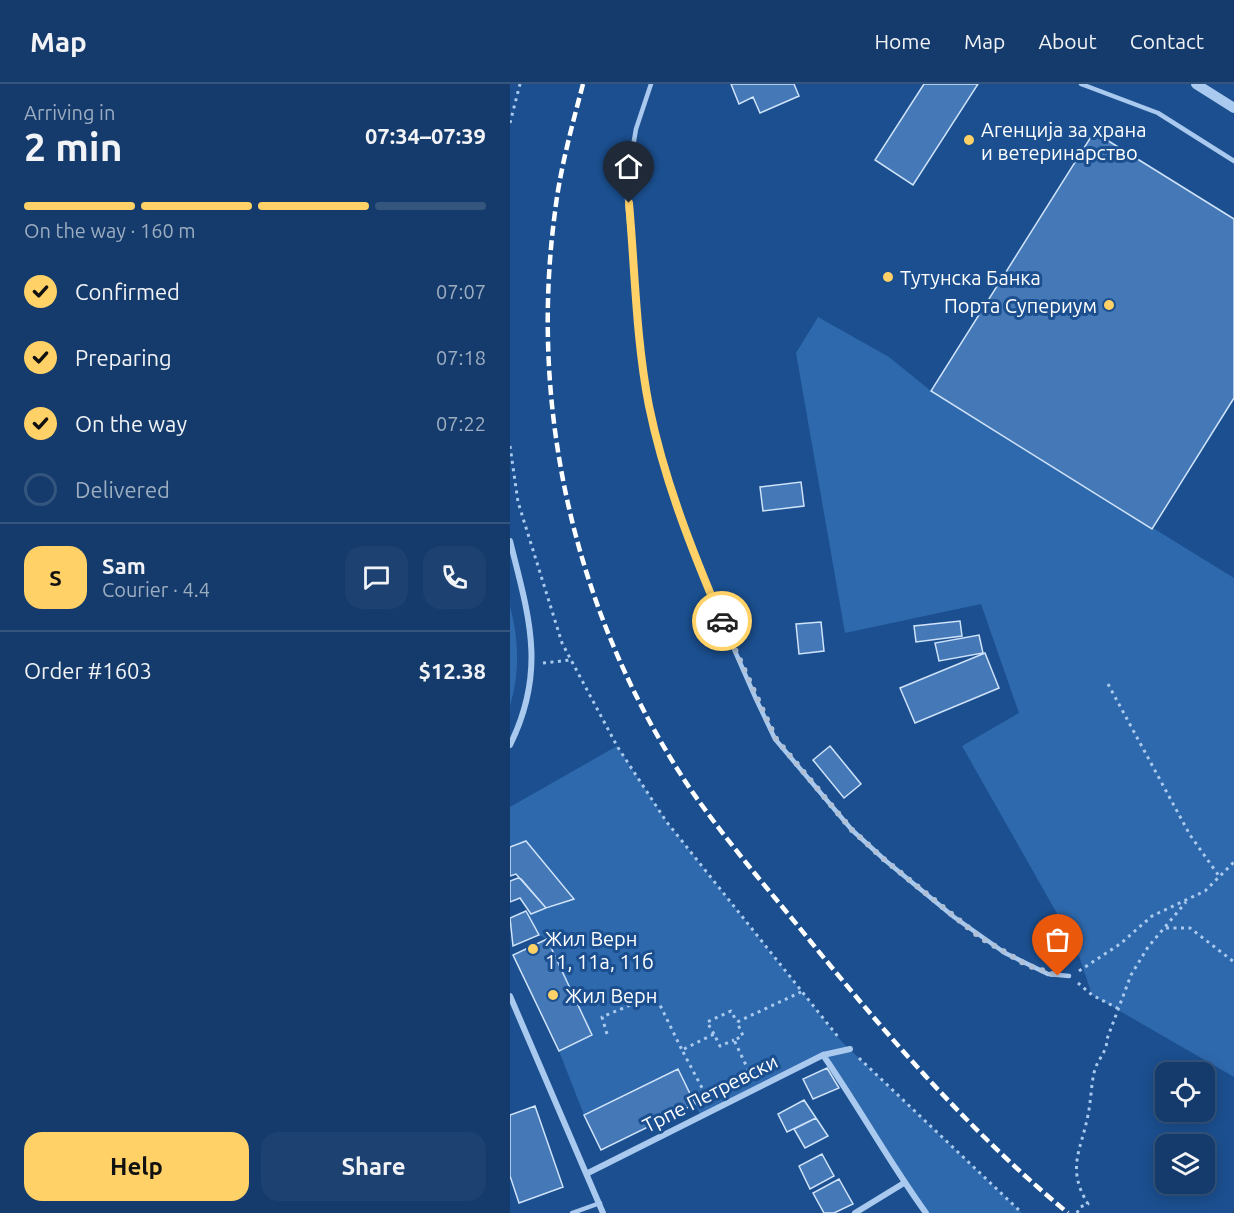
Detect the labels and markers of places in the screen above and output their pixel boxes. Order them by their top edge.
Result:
place label: Агенција за храна и ветеринарство [981,118,1146,164]
marker: Агенција за храна и ветеринарство [962,133,976,147]
pin [603,141,654,203]
place label: Тутунска Банка [900,266,1041,289]
marker: Тутунска Банка [881,270,895,284]
place label: Порта Супериум [944,294,1097,317]
marker: Порта Супериум [1102,298,1116,312]
pin [1032,914,1083,976]
place label: Жил Верн 11, 11а, 11б [545,927,654,973]
marker: Жил Верн 11, 11а, 11б [526,942,540,956]
place label: Жил Верн [565,984,658,1007]
marker: Жил Верн [546,988,560,1002]

